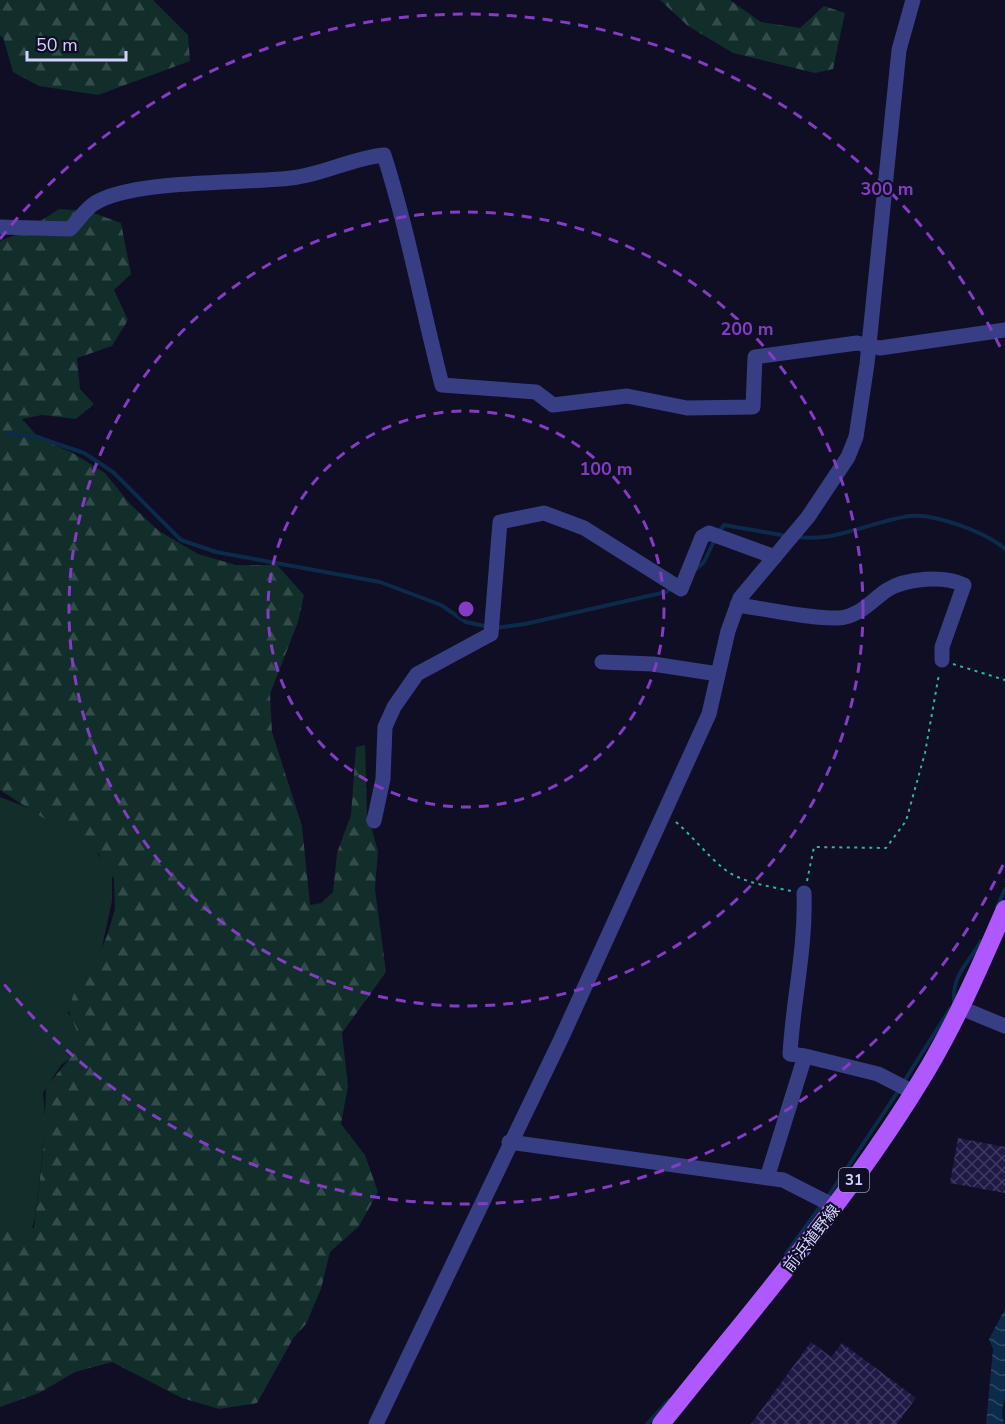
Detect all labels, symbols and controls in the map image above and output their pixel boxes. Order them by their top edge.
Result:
scale bar [27,24,126,62]
text: 50 m [36,33,78,57]
text: 300 m [860,177,914,201]
text: 200 m [720,317,774,341]
text: 100 m [579,457,633,481]
centre of rings [456,599,476,619]
road number: 31 [839,1168,869,1192]
street label: 前浜植野線 [778,1200,845,1277]

